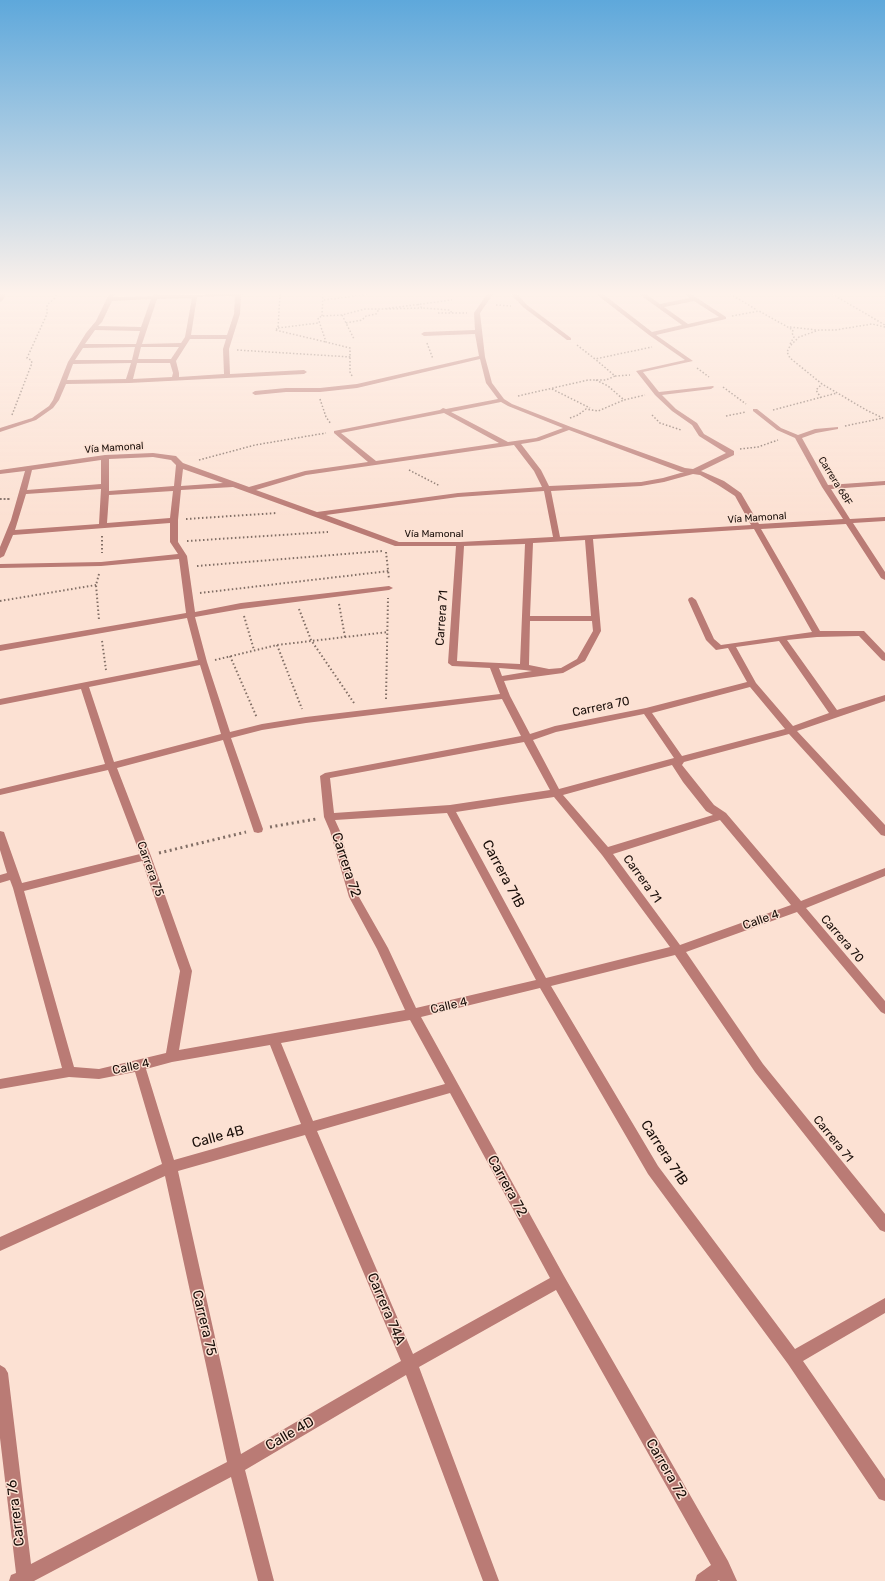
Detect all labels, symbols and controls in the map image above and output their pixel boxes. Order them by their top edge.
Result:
street label: Vía Mamonal [84,440,144,456]
street label: Carrera 68F [815,454,855,508]
street label: Vía Mamonal [727,510,787,526]
street label: Vía Mamonal [404,528,464,540]
street label: Carrera 71 [433,590,451,646]
street label: Carrera 70 [571,694,631,720]
street label: Carrera 72 [328,830,364,900]
street label: Carrera 71B [478,837,528,911]
street label: Carrera 75 [133,839,167,899]
street label: Carrera 71 [620,852,664,906]
street label: Calle 4 [741,907,781,933]
street label: Carrera 70 [817,912,867,966]
street label: Calle 4 [429,995,469,1017]
street label: Calle 4 [111,1056,151,1078]
street label: Carrera 71 [810,1113,856,1165]
street label: Carrera 71B [637,1117,691,1189]
street label: Calle 4B [190,1122,246,1152]
street label: Carrera 72 [483,1153,531,1219]
street label: Carrera 74A [363,1270,409,1348]
street label: Carrera 75 [188,1288,220,1358]
street label: Calle 4D [263,1413,317,1455]
street label: Carrera 72 [642,1436,690,1502]
street label: Carrera 76 [4,1479,28,1547]

